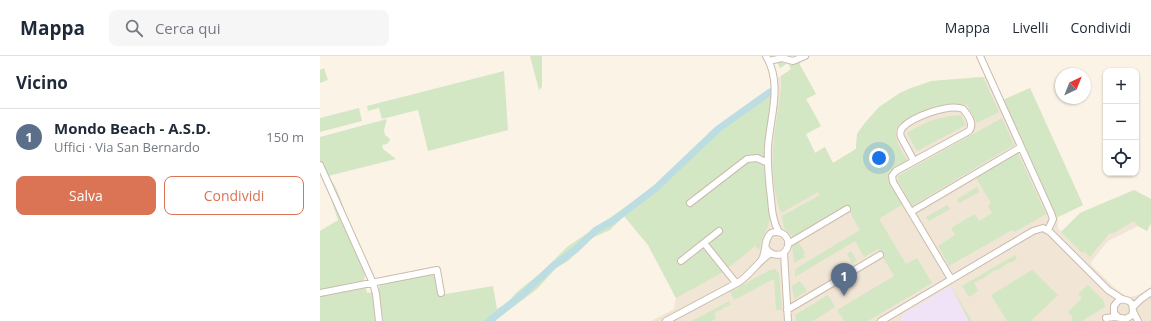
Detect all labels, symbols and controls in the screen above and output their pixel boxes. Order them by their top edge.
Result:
search box [109,10,389,46]
text: Mappa [20,15,85,41]
icon: search [123,17,145,39]
text: Cerca qui [155,18,221,38]
text: Mappa [945,18,990,37]
text: Livelli [1012,18,1048,37]
text: Condividi [1070,18,1131,37]
north arrow [1055,68,1091,104]
map controls [1103,68,1139,176]
button: + [1103,68,1139,104]
text: Vicino [16,71,68,94]
button: − [1103,104,1139,140]
text: Mondo Beach - A.S.D. [54,118,211,138]
text: 1 [25,128,33,146]
text: 150 m [266,128,304,146]
text: Uffici · Via San Bernardo [54,138,200,156]
button: locate [1103,140,1139,176]
your location [869,148,889,168]
button: Salva [16,176,156,215]
button: Condividi [164,176,304,215]
pin: 1 [831,263,857,296]

